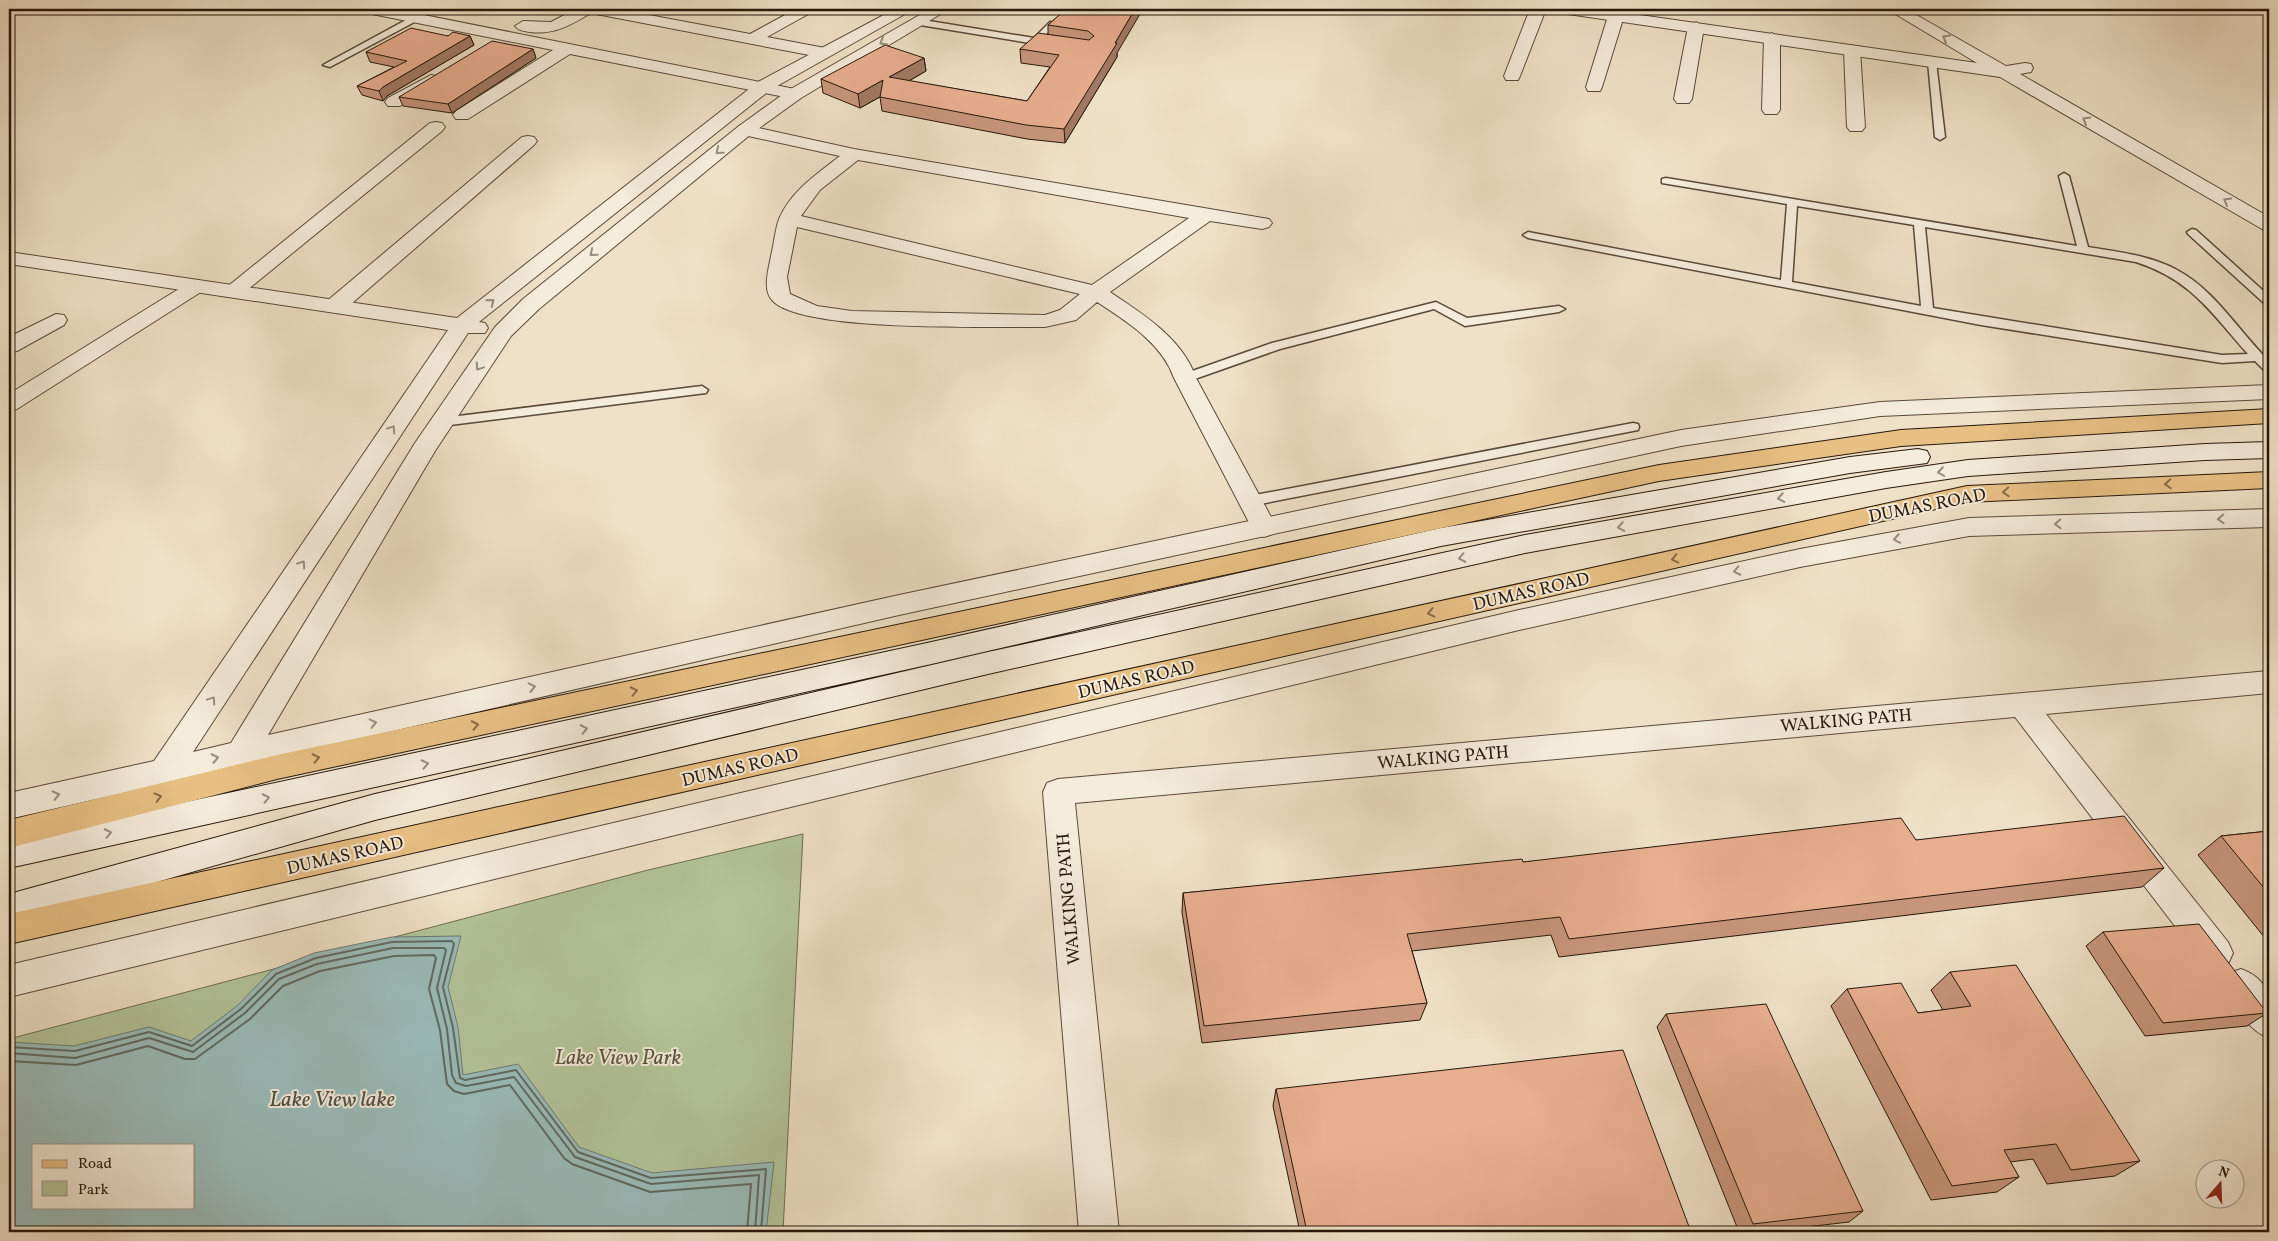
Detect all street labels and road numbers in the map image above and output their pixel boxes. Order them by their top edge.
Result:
street label: DUMAS ROAD [1866,483,1988,530]
street label: DUMAS ROAD [1470,567,1592,618]
street label: DUMAS ROAD [1075,655,1197,706]
street label: WALKING PATH [1779,703,1913,740]
street label: WALKING PATH [1376,740,1510,777]
street label: DUMAS ROAD [679,743,801,794]
street label: DUMAS ROAD [284,831,406,882]
street label: WALKING PATH [1051,832,1088,966]

